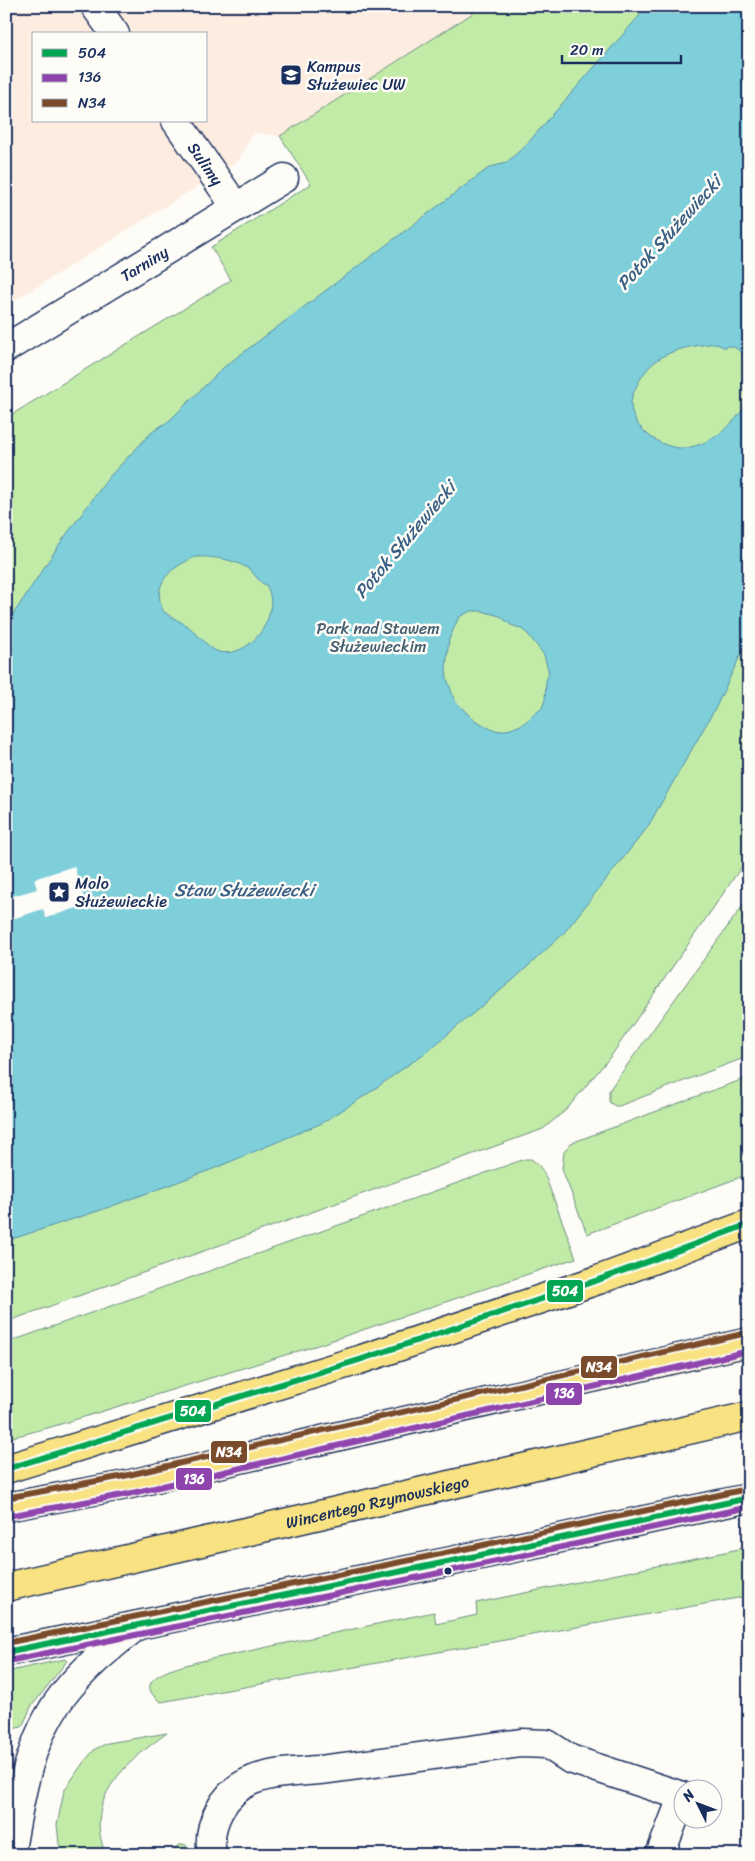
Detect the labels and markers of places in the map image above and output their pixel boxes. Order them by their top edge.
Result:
place label: Kampus Służewiec UW [307,52,406,99]
school or university icon: Kampus Służewiec UW [279,63,303,87]
place label: Molo Służewieckie [75,869,167,916]
place icon: Molo Służewieckie [47,880,71,904]
unlabelled marker [443,1566,453,1576]

